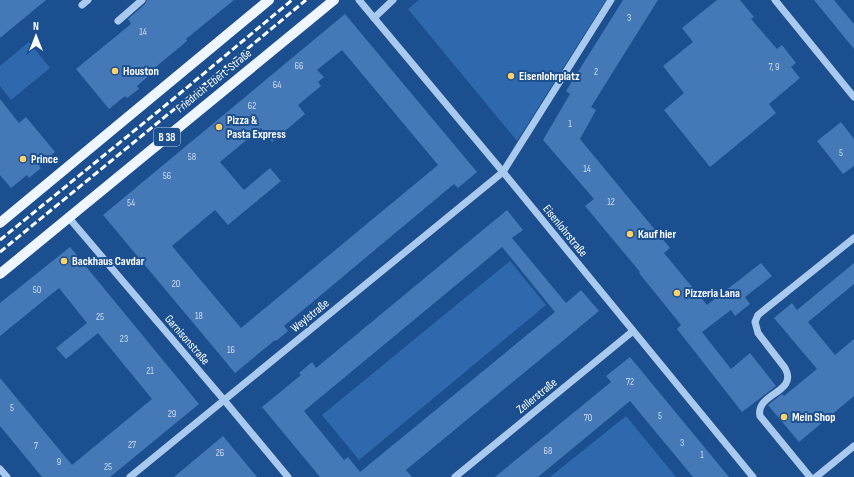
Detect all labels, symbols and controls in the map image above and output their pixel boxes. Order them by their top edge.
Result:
house number: 3 [627,12,631,24]
north arrow [16,16,56,56]
text: N [33,20,39,33]
house number: 14 [139,26,147,38]
street label: Friedrich-Ebert-Straße [173,46,255,116]
house number: 66 [295,60,303,72]
house number: 7, 9 [768,61,780,73]
place label: Houston [123,64,159,79]
marker: Houston [110,66,120,76]
house number: 2 [594,66,598,78]
place label: Eisenlohrplatz [519,69,580,84]
marker: Eisenlohrplatz [506,71,516,81]
house number: 64 [273,79,281,91]
house number: 62 [248,100,256,112]
place label: Pizza & Pasta Express [227,113,286,142]
house number: 1 [568,118,572,130]
marker: Pizza & Pasta Express [214,122,224,132]
road number: B 38 [154,128,180,146]
house number: 5 [839,147,843,159]
house number: 58 [188,151,196,163]
place label: Prince [31,152,58,167]
marker: Prince [18,154,28,164]
house number: 14 [583,163,591,175]
house number: 56 [163,170,171,182]
house number: 12 [607,196,615,208]
house number: 54 [127,197,135,209]
street label: Eisenlohrstraße [539,202,591,260]
place label: Kauf hier [638,227,676,242]
marker: Kauf hier [625,229,635,239]
place label: Backhaus Cavdar [72,254,145,269]
marker: Backhaus Cavdar [59,256,69,266]
house number: 20 [172,278,180,290]
house number: 50 [33,284,41,296]
place label: Pizzeria Lana [685,286,740,301]
marker: Pizzeria Lana [672,288,682,298]
street label: Weylstraße [288,296,332,336]
house number: 18 [195,310,203,322]
house number: 25 [96,311,104,323]
street label: Garnisonstraße [161,312,213,368]
house number: 23 [120,333,128,345]
house number: 16 [227,344,235,356]
house number: 21 [146,365,154,377]
street label: Zellerstraße [514,375,560,417]
house number: 72 [626,376,634,388]
house number: 5 [10,402,14,414]
house number: 29 [168,408,176,420]
house number: 5 [658,410,662,422]
place label: Mein Shop [792,410,836,425]
house number: 70 [584,412,592,424]
marker: Mein Shop [779,412,789,422]
house number: 3 [680,437,684,449]
house number: 27 [128,439,136,451]
house number: 7 [34,440,38,452]
house number: 68 [544,445,552,457]
house number: 26 [216,447,224,459]
house number: 1 [700,449,704,461]
house number: 9 [57,456,61,468]
house number: 25 [104,461,112,473]

